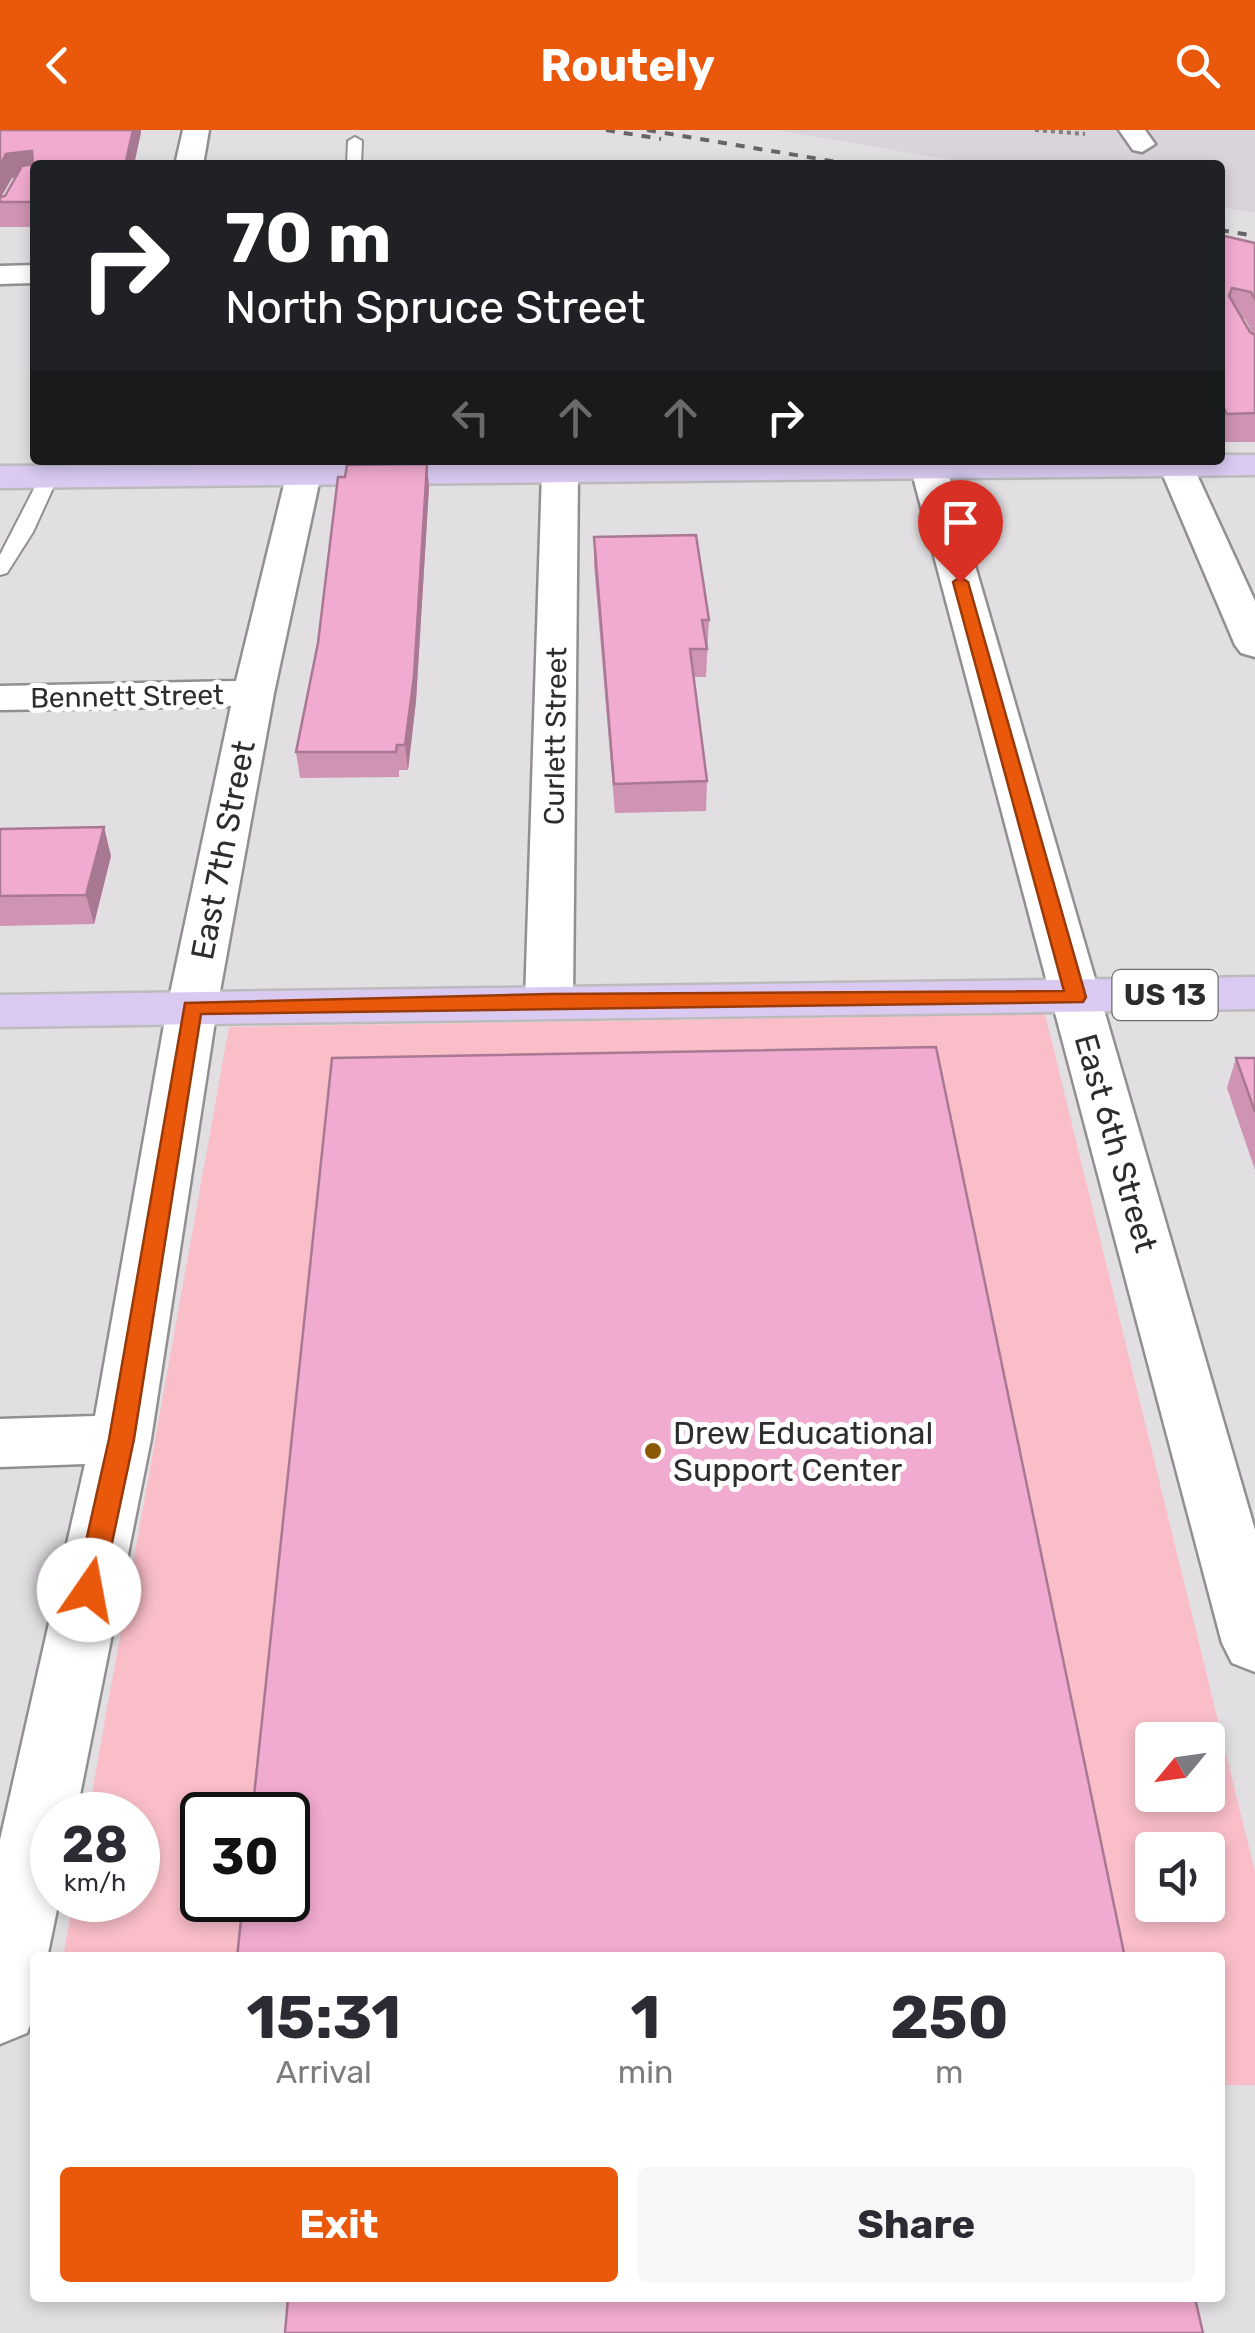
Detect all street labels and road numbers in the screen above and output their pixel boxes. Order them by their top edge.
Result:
street label: Curlett Street [537,647,574,825]
street label: Bennett Street [30,678,224,715]
street label: East 7th Street [183,737,263,963]
road number: US 13 [1112,970,1218,1020]
street label: East 6th Street [1067,1029,1165,1257]

